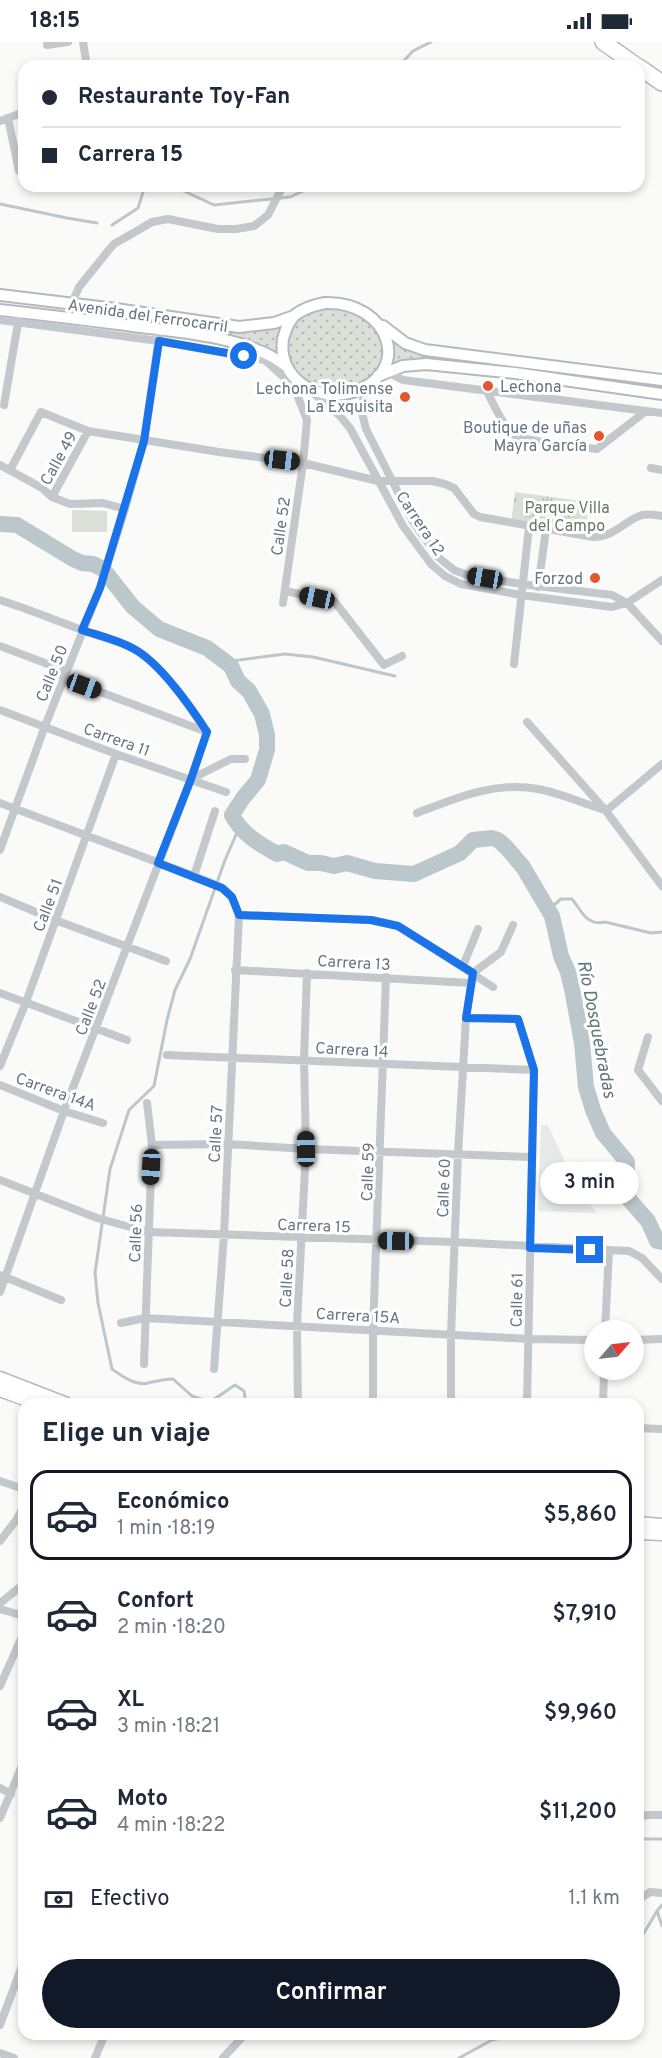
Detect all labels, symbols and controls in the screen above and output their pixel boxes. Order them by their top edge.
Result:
text: 18:15 [30,8,80,35]
text: Restaurante Toy-Fan [78,84,290,111]
text: Carrera 15 [78,142,183,169]
street label: Avenida del Ferrocarril [66,296,229,338]
route start [230,342,257,369]
place label: Lechona [500,378,561,398]
marker: Lechona [481,379,495,393]
place label: Lechona Tolimense La Exquisita [256,380,393,418]
marker: Lechona Tolimense La Exquisita [398,390,412,404]
place label: Boutique de uñas Mayra García [463,419,587,457]
street label: Calle 49 [37,428,83,490]
marker: Boutique de uñas Mayra García [592,429,606,443]
car [263,449,301,471]
street label: Carrera 12 [390,488,448,560]
street label: Calle 52 [268,496,296,557]
park label: Parque Villa del Campo [524,499,610,537]
car [466,566,504,590]
place label: Forzod [534,570,583,590]
marker: Forzod [588,571,602,585]
car [298,585,336,611]
street label: Calle 50 [32,642,73,705]
car [64,671,104,701]
street label: Carrera 11 [80,720,153,762]
street label: Calle 51 [30,876,68,935]
street label: Carrera 13 [317,952,391,976]
water label: Río Dosquebradas [571,958,620,1101]
street label: Calle 52 [72,977,112,1039]
street label: Carrera 14 [315,1039,389,1063]
street label: Carrera 14A [12,1069,98,1117]
street label: Calle 57 [206,1105,228,1163]
car [297,1131,315,1167]
street label: Calle 59 [358,1142,380,1202]
car [141,1149,161,1185]
street label: Calle 60 [434,1158,456,1218]
callout: 3 min [540,1163,640,1205]
text: 3 min [564,1170,615,1196]
street label: Calle 56 [126,1203,148,1263]
street label: Carrera 15 [277,1216,351,1238]
car [378,1232,414,1250]
route end [576,1236,603,1263]
street label: Calle 58 [276,1248,300,1308]
street label: Calle 61 [508,1272,528,1328]
street label: Carrera 15A [315,1305,401,1329]
north arrow [584,1320,644,1380]
map controls [584,1320,644,1380]
text: Elige un viaje [42,1417,211,1451]
icon: car [45,1488,99,1542]
text: Económico [117,1489,230,1516]
text: $5,860 [544,1502,617,1529]
text: 1 min · 18:19 [117,1516,215,1542]
icon: car [45,1587,99,1641]
text: Confort [117,1588,194,1615]
text: $7,910 [552,1601,617,1628]
text: 2 min · 18:20 [117,1615,226,1641]
icon: car [45,1686,99,1740]
text: XL [117,1687,144,1714]
text: $9,960 [544,1700,617,1727]
text: 3 min · 18:21 [117,1714,220,1740]
icon: car [45,1785,99,1839]
text: Moto [117,1786,168,1813]
text: $11,200 [539,1799,617,1826]
text: 4 min · 18:22 [117,1813,225,1839]
icon: cash [42,1883,75,1916]
text: Efectivo [90,1886,170,1913]
text: 1.1 km [568,1886,620,1912]
button: Confirmar [42,1959,620,2028]

